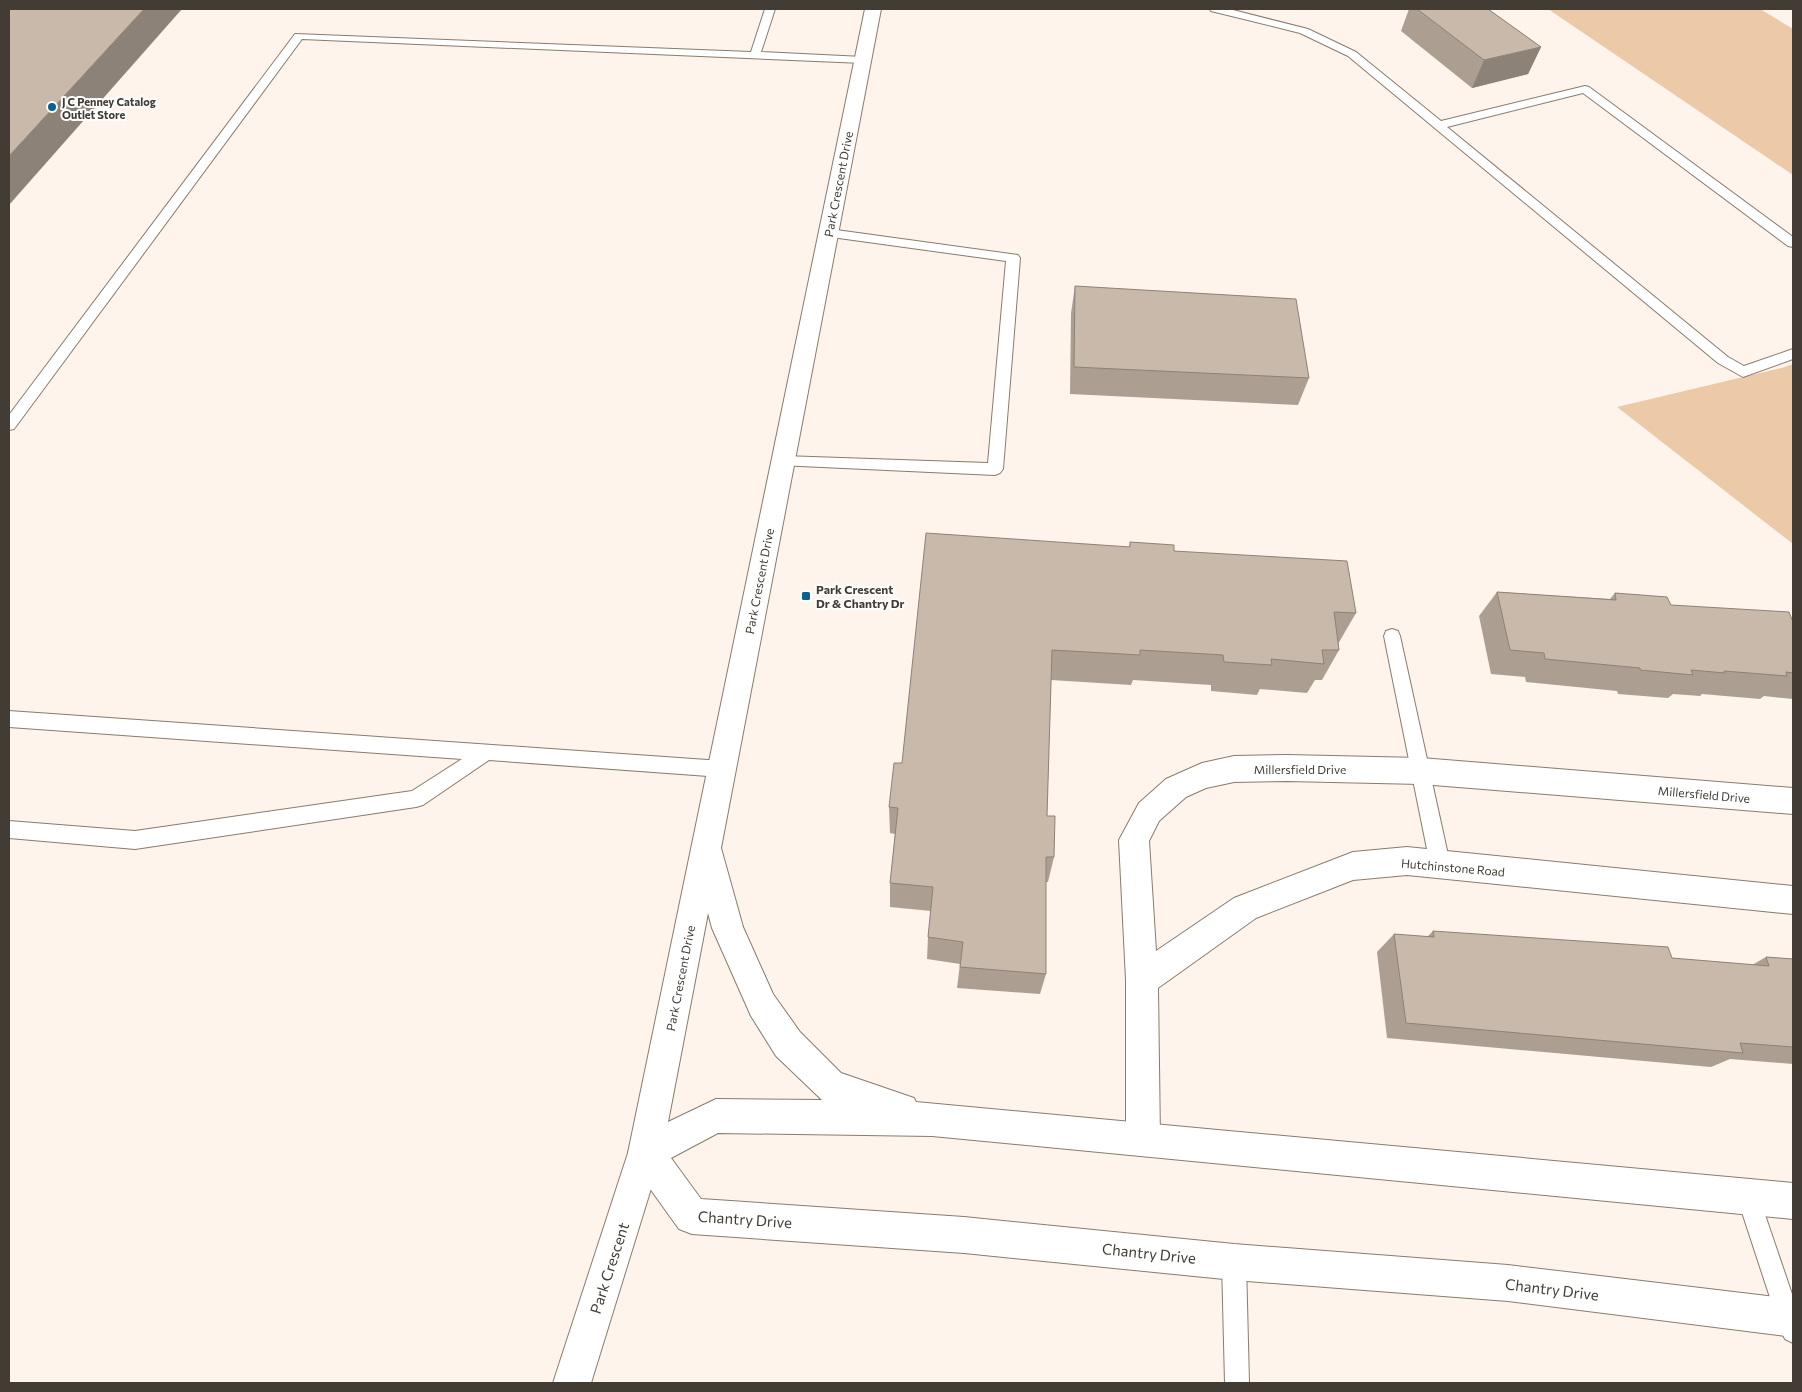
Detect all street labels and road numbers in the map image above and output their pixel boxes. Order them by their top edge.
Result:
street label: Park Crescent Drive [821,130,855,238]
street label: Park Crescent Drive [742,527,776,635]
street label: Millersfield Drive [1254,762,1346,776]
street label: Millersfield Drive [1657,783,1751,805]
street label: Hutchinstone Road [1400,855,1506,879]
street label: Park Crescent Drive [663,924,697,1032]
street label: Chantry Drive [697,1207,793,1231]
street label: Park Crescent [586,1220,632,1316]
street label: Chantry Drive [1101,1239,1197,1267]
street label: Chantry Drive [1504,1274,1600,1304]

